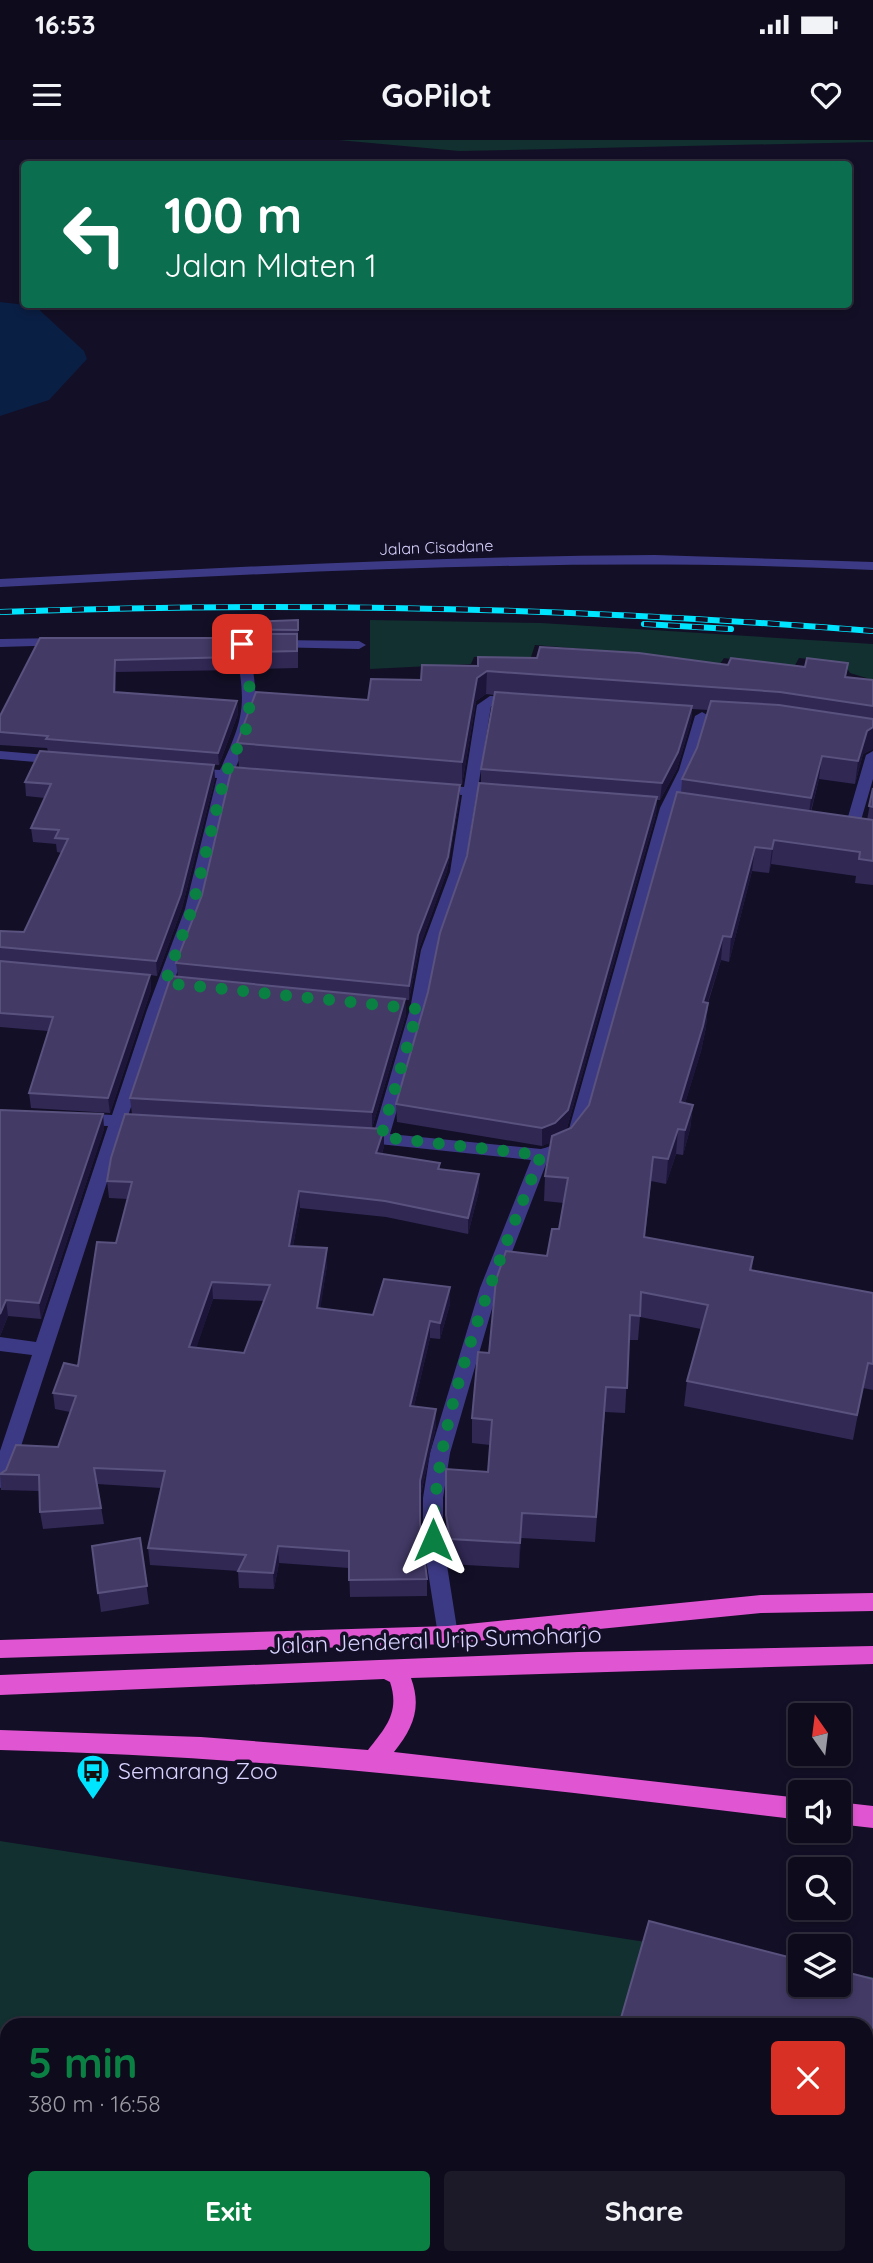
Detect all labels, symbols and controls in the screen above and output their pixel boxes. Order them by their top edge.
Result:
text: 16:53 [35,8,96,41]
text: GoPilot [381,75,492,115]
icon: menu [28,76,66,114]
icon: heart [807,76,845,114]
text: 100 m [164,184,302,245]
icon: left [49,189,140,280]
text: Jalan Mlaten 1 [164,245,377,285]
street label: Jalan Cisadane [378,535,494,559]
pin [212,614,272,674]
icon: arrive [223,625,261,663]
position arrow [396,1503,470,1577]
street label: Jalan Jenderal Urip Sumoharjo [268,1619,602,1660]
north arrow [788,1703,850,1766]
map controls [788,1703,851,1997]
bus stop icon: Semarang Zoo [74,1752,112,1801]
place label: Semarang Zoo [118,1756,278,1785]
button: sound [788,1780,851,1843]
button: search [788,1857,851,1920]
button: layers [788,1934,851,1997]
text: 5 min [28,2036,138,2089]
button: close [771,2041,845,2115]
text: 380 m · 16:58 [28,2089,161,2118]
button: Exit [28,2171,430,2251]
button: Share [444,2171,845,2251]

